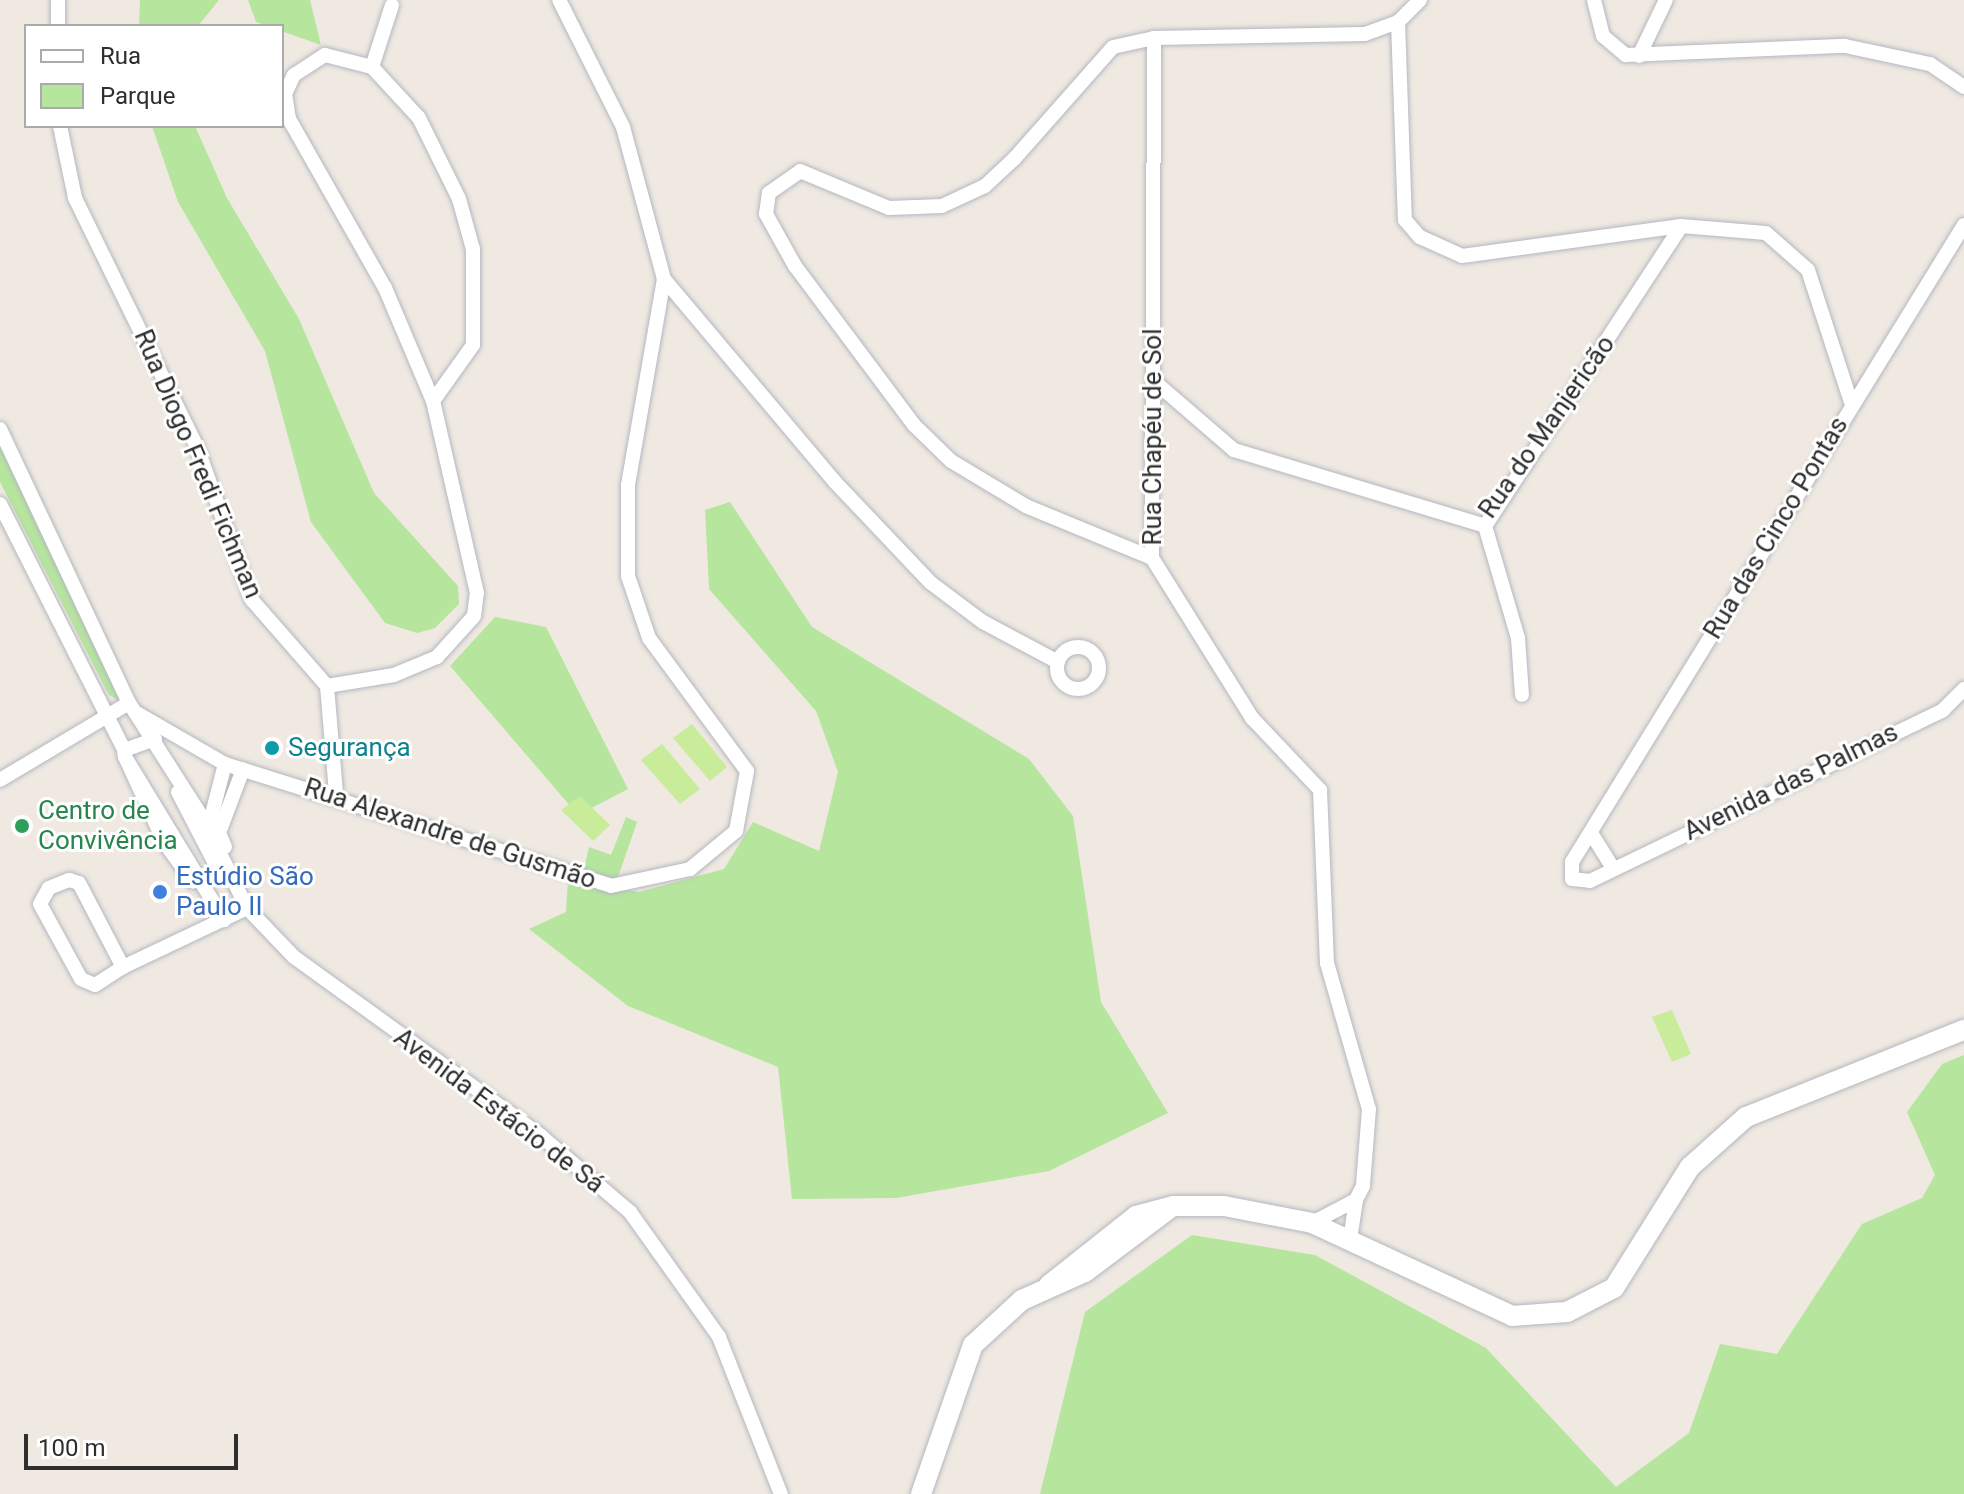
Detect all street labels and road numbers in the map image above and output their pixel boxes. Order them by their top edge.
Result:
street label: Rua Diogo Fredi Fichman [127,325,269,603]
street label: Rua Chapéu de Sol [1137,329,1169,545]
street label: Rua do Manjericão [1472,330,1622,524]
street label: Rua das Cinco Pontas [1697,411,1855,645]
street label: Avenida das Palmas [1679,717,1903,847]
street label: Rua Alexandre de Gusmão [300,772,600,896]
street label: Avenida Estácio de Sá [388,1022,610,1200]

